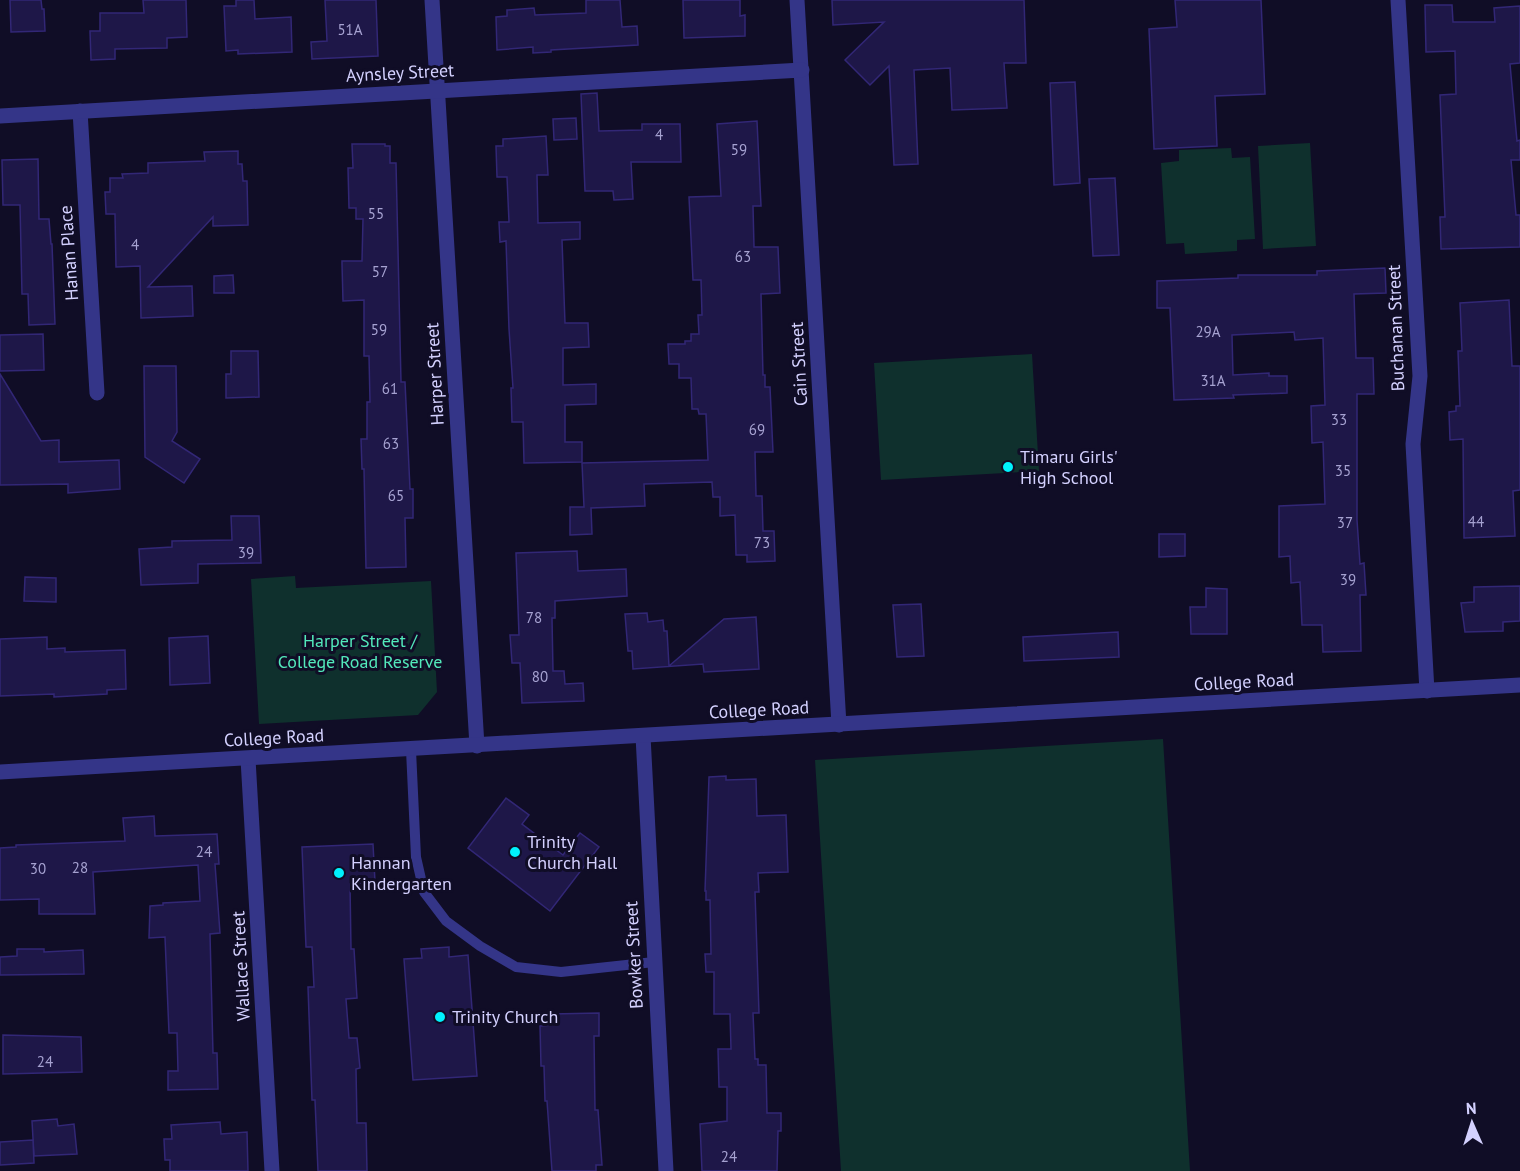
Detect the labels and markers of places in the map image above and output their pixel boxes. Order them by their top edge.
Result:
place label: Timaru Girls' High School [1020,445,1118,489]
marker: Timaru Girls' High School [1001,460,1015,474]
place label: Trinity Church Hall [527,830,618,874]
marker: Trinity Church Hall [508,845,522,859]
place label: Hannan Kindergarten [351,851,452,895]
marker: Hannan Kindergarten [332,866,346,880]
place label: Trinity Church [452,1005,558,1028]
marker: Trinity Church [433,1010,447,1024]

